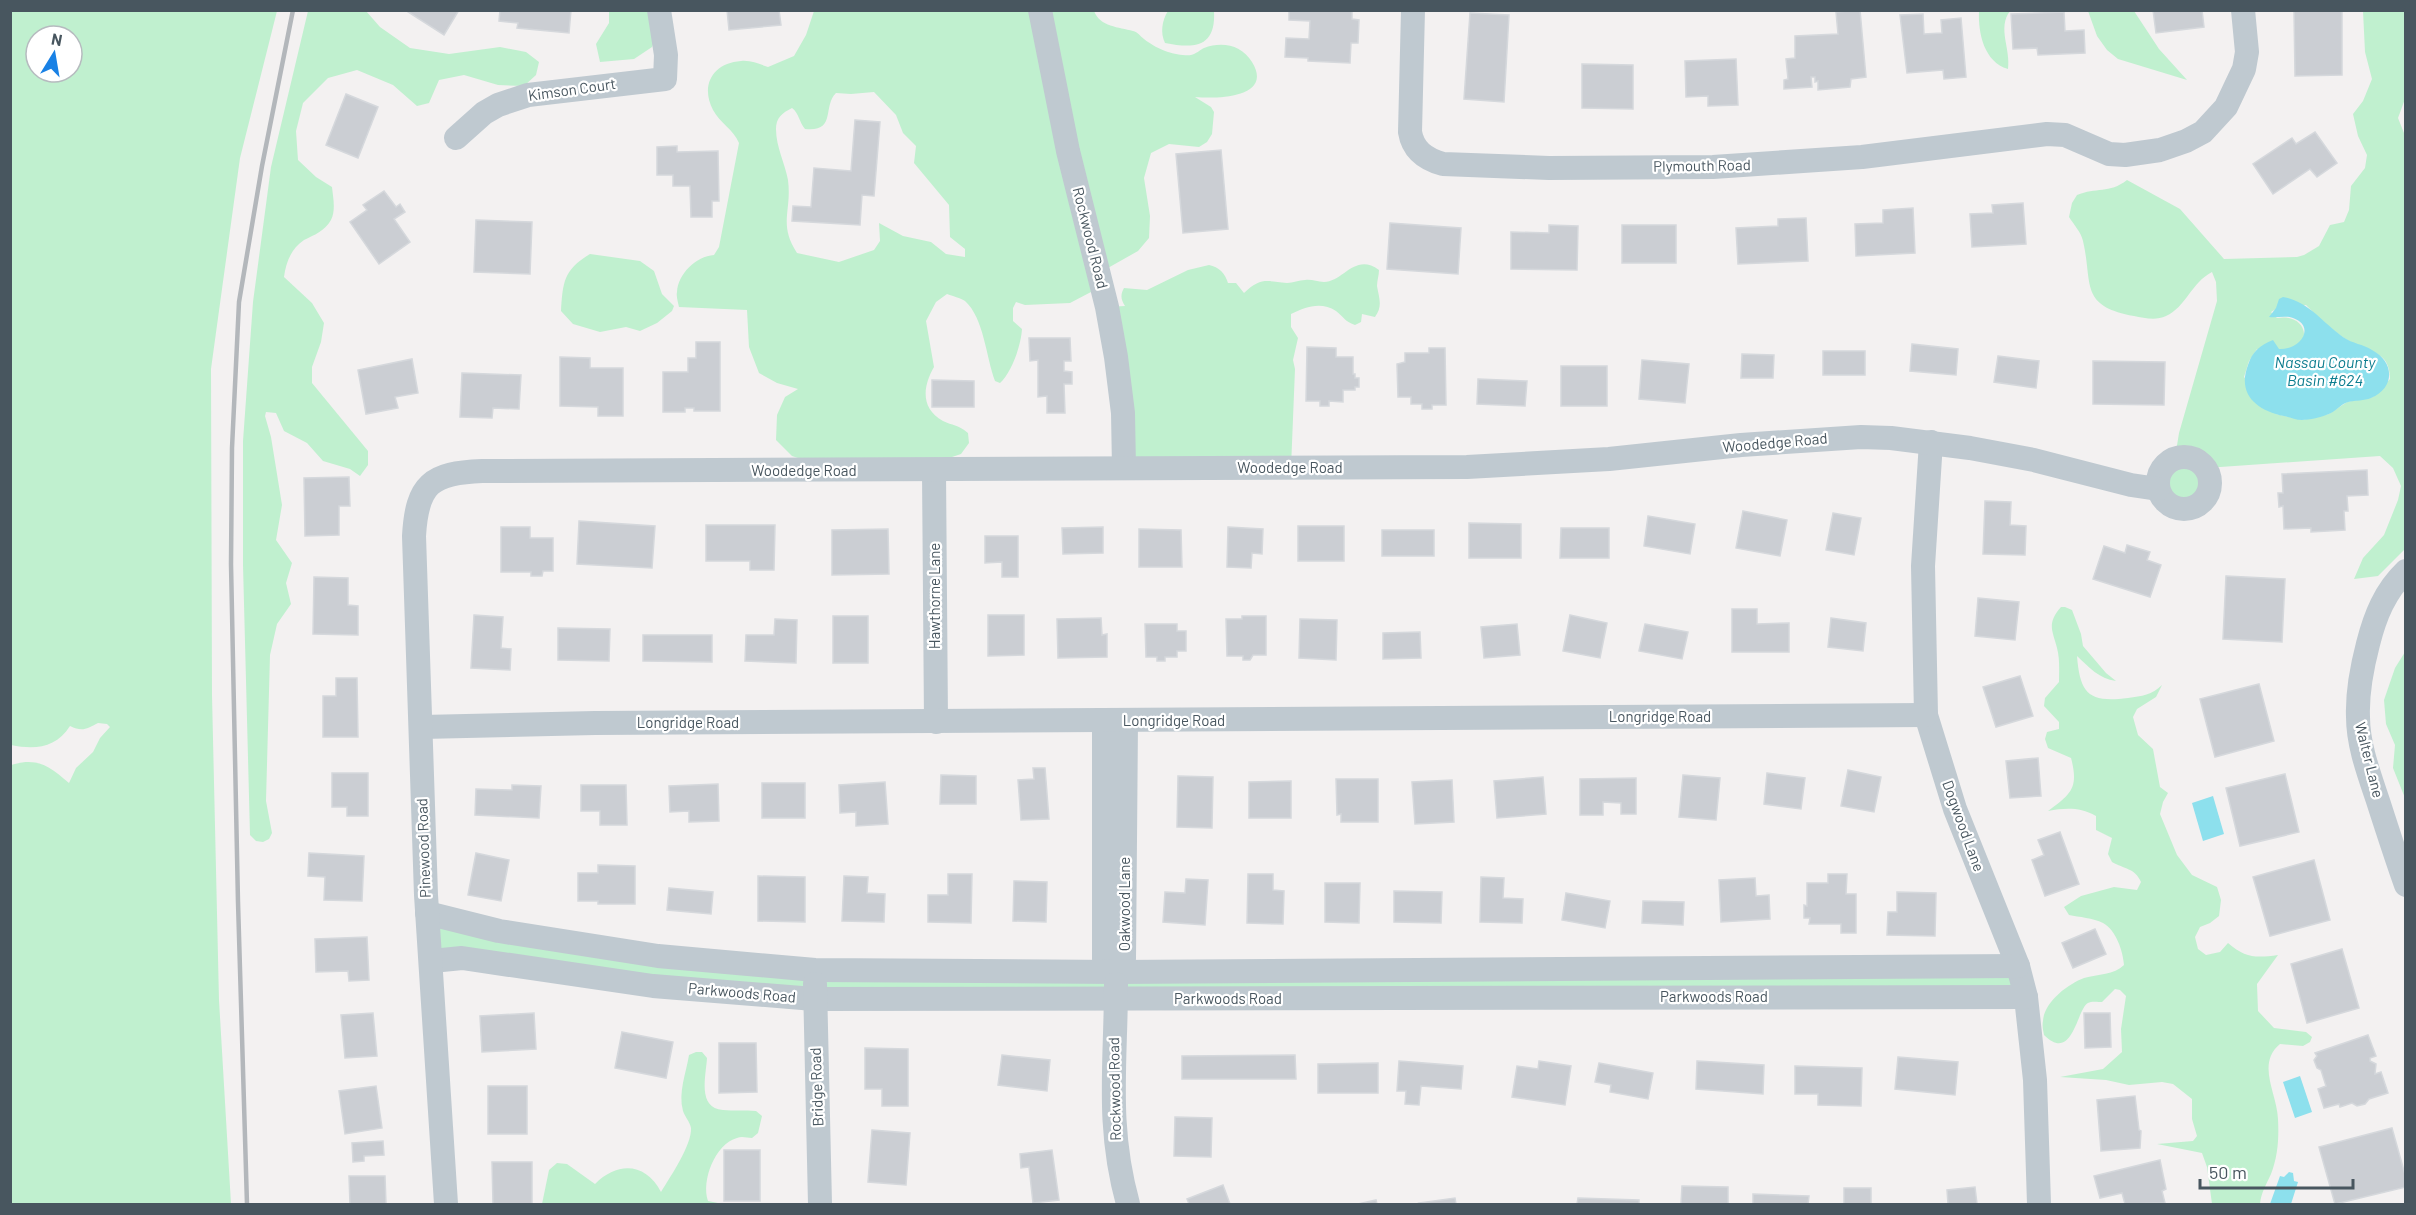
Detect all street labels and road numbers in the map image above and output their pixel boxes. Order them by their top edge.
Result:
street label: Kimson Court [527,74,617,104]
street label: Plymouth Road [1653,155,1751,175]
street label: Rockwood Road [1070,185,1112,290]
street label: Woodedge Road [1722,428,1828,456]
street label: Woodedge Road [1237,458,1343,476]
street label: Woodedge Road [751,461,857,479]
street label: Hawthorne Lane [925,543,943,649]
street label: Longridge Road [1609,707,1711,725]
street label: Longridge Road [1123,711,1225,729]
street label: Longridge Road [637,713,739,731]
street label: Walter Lane [2352,720,2388,799]
street label: Dogwood Lane [1939,778,1989,874]
street label: Pinewood Road [412,798,434,898]
street label: Oakwood Lane [1115,857,1133,951]
street label: Parkwoods Road [688,978,797,1006]
street label: Parkwoods Road [1660,987,1768,1005]
street label: Parkwoods Road [1174,989,1282,1007]
street label: Rockwood Road [1104,1037,1124,1141]
street label: Bridge Road [806,1047,826,1127]

